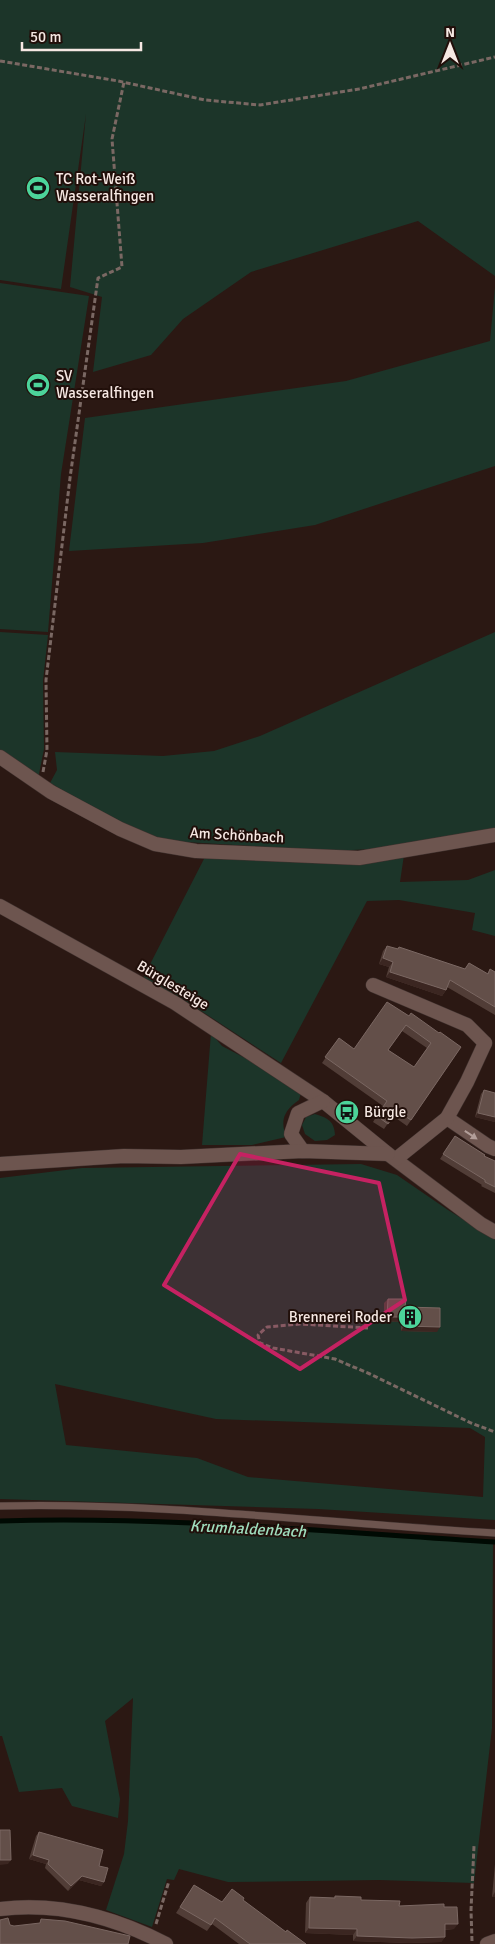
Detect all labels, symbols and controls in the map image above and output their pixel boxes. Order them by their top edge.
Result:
scale bar [22,20,141,52]
north arrow [425,20,475,70]
text: N [445,24,455,41]
text: 50 m [30,28,61,46]
place label: TC Rot-Weiß Wasseralfingen [56,170,154,205]
sports icon: TC Rot-Weiß Wasseralfingen [25,175,51,201]
place label: SV Wasseralfingen [56,367,154,402]
sports icon: SV Wasseralfingen [25,372,51,398]
street label: Am Schönbach [189,824,285,846]
street label: Bürglesteige [134,956,212,1014]
bus stop icon: Bürgle [334,1099,360,1125]
place label: Bürgle [364,1103,406,1121]
one-way arrow [464,1130,478,1139]
building icon: Brennerei Roder [397,1304,423,1330]
place label: Brennerei Roder [289,1308,392,1326]
water label: Krumhaldenbach [189,1516,308,1542]

